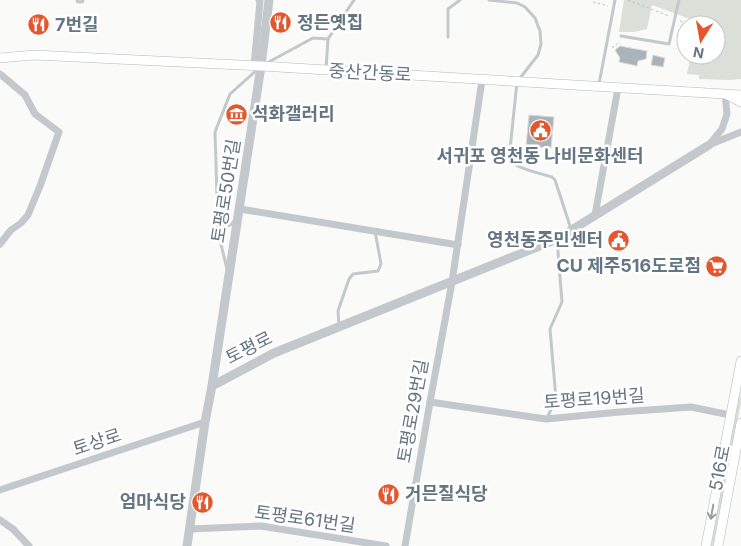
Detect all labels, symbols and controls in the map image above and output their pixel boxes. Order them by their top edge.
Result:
restaurant icon: 정든옛집 [269,11,293,35]
place label: 정든옛집 [297,12,363,33]
restaurant icon: 7번길 [27,13,51,37]
place label: 7번길 [55,14,99,35]
north arrow [676,15,726,65]
text: N [692,44,705,63]
street label: 중산간동로 [328,60,412,85]
museum icon: 석화갤러리 [224,102,248,126]
place label: 석화갤러리 [252,103,335,124]
public building icon: 서귀포 영천동 나비문화센터 [528,119,552,143]
street label: 토평로50번길 [207,137,244,244]
place label: 서귀포 영천동 나비문화센터 [436,145,644,166]
public building icon: 영천동주민센터 [607,228,631,252]
place label: 영천동주민센터 [487,229,603,250]
supermarket icon: CU 제주516도로점 [705,254,729,278]
place label: CU 제주516도로점 [556,255,701,276]
street label: 토평로 [222,327,276,368]
street label: 토평로29번길 [393,357,432,464]
street label: 토평로19번길 [543,384,645,413]
street label: 토상로 [70,424,124,459]
street label: 516로 [705,443,734,492]
restaurant icon: 거믄질식당 [377,482,401,506]
place label: 거믄질식당 [405,483,488,504]
restaurant icon: 엄마식당 [190,490,214,514]
place label: 엄마식당 [120,491,186,512]
street label: 토평로61번길 [253,501,357,536]
one-way arrow [707,503,717,519]

